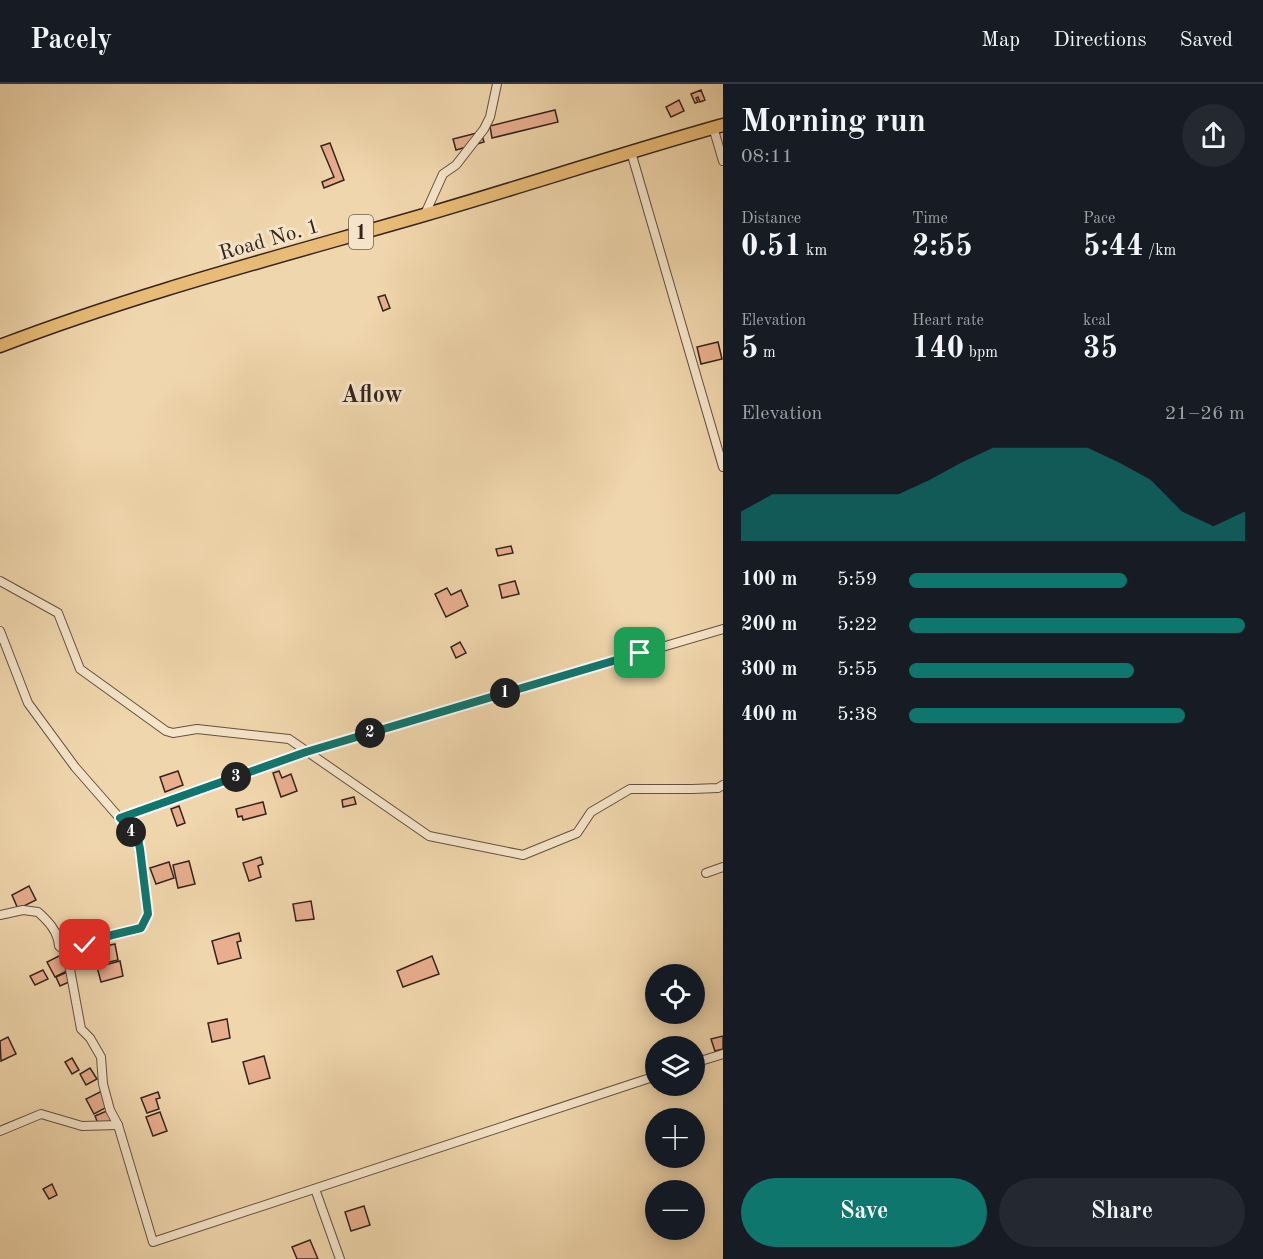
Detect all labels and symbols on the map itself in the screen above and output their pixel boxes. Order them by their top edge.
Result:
road number: 1 [349,215,373,249]
street label: Road No. 1 [217,216,322,265]
district label: Aflow [341,384,403,408]
pin [614,627,665,678]
pin: 1 [490,678,520,708]
pin: 2 [355,718,385,748]
pin: 3 [221,762,251,792]
pin: 4 [116,817,146,847]
pin [59,919,110,970]

